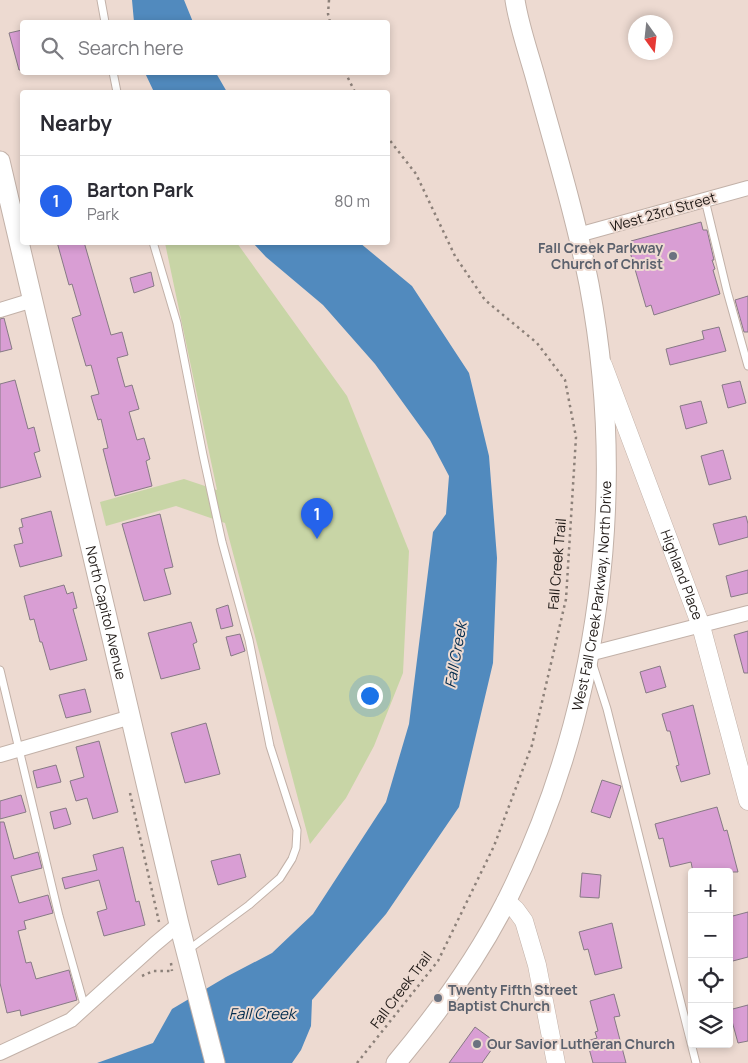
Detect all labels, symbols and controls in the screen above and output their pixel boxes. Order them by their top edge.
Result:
north arrow [628,15,673,60]
search box [20,20,390,75]
icon: search [38,34,66,62]
text: Search here [78,35,184,61]
text: Nearby [40,109,112,137]
text: Barton Park [87,177,193,203]
street label: West 23rd Street [608,187,718,236]
text: 1 [52,190,60,212]
text: 80 m [334,190,370,212]
text: Park [87,203,119,225]
place label: Fall Creek Parkway Church of Christ [538,238,663,273]
marker: Fall Creek Parkway Church of Christ [667,250,679,262]
street label: West Fall Creek Parkway, North Drive [567,481,615,713]
pin: 1 [301,498,333,539]
street label: Fall Creek Trail [543,517,570,610]
street label: Highland Place [657,527,708,622]
street label: North Capitol Avenue [82,544,131,681]
water label: Fall Creek [439,618,472,690]
your location [357,683,383,709]
map controls [688,868,733,1048]
button: + [688,868,733,913]
button: − [688,913,733,958]
street label: Fall Creek Trail [365,947,436,1032]
button: locate [688,958,733,1003]
place label: Twenty Fifth Street Baptist Church [448,980,578,1015]
marker: Twenty Fifth Street Baptist Church [432,992,444,1004]
water label: Fall Creek [229,1003,298,1024]
button: layers [688,1003,733,1048]
place label: Our Savior Lutheran Church [487,1034,675,1053]
marker: Our Savior Lutheran Church [471,1038,483,1050]

